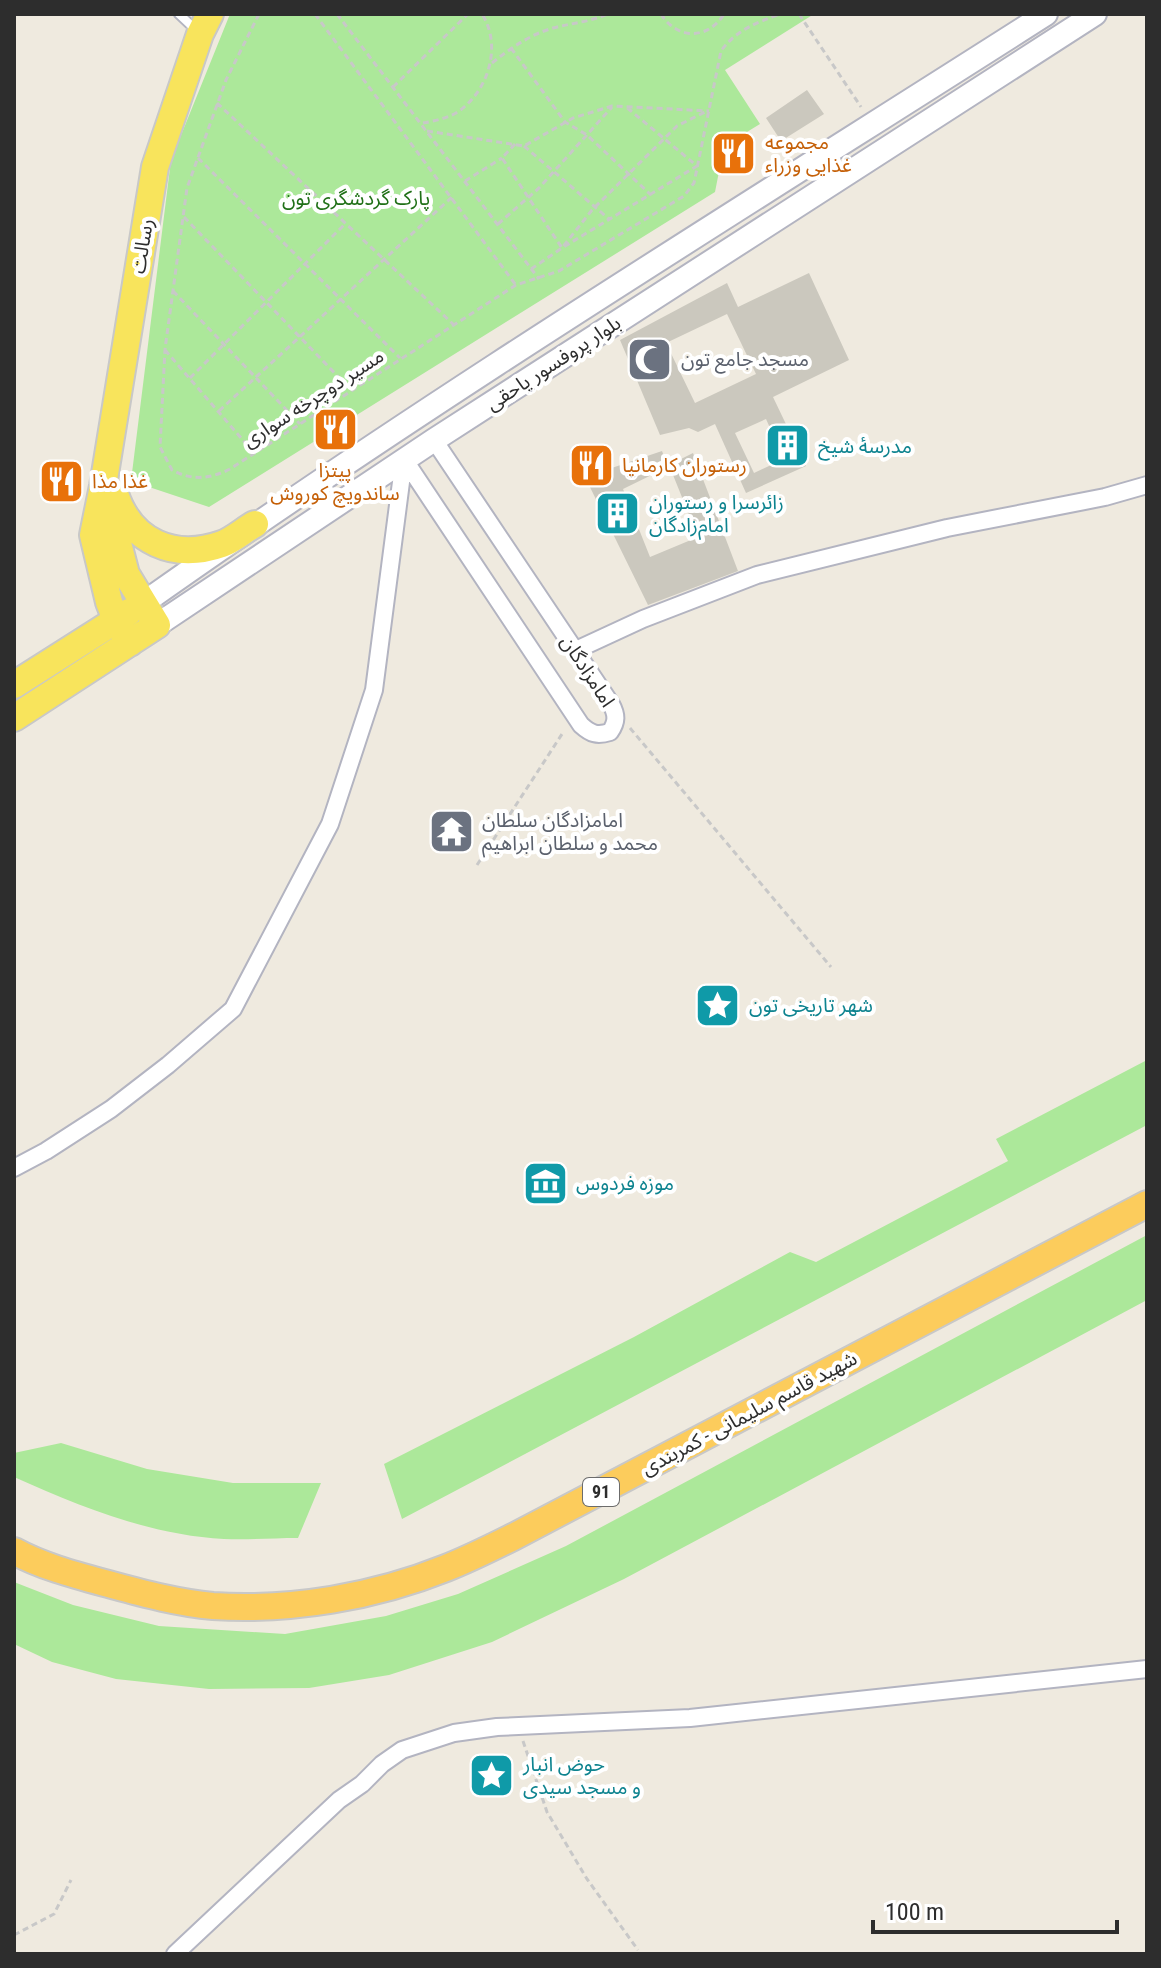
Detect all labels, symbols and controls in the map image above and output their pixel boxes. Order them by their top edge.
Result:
restaurant icon: مجموعه غذایی وزراء [710,130,758,178]
place label: مجموعه غذایی وزراء [765,130,852,177]
park label: پارک گردشگری تون [282,186,430,211]
street label: رسالت [126,217,158,275]
street label: بلوار پروفسور یاحقی [481,310,626,416]
mosque icon: مسجد جامع تون [626,335,674,383]
street label: مسیر دوچرخه سواری [238,343,389,453]
place label: مسجد جامع تون [681,347,809,374]
restaurant icon: پيتزا ساندویچ کوروش [311,406,359,454]
building icon: مدرسهٔ شیخ [763,422,811,470]
place label: مدرسهٔ شیخ [818,434,912,461]
restaurant icon: رستوران کارمانیا [567,441,615,489]
place label: رستوران کارمانیا [622,453,747,477]
restaurant icon: غذا مذا [37,457,85,505]
place label: پيتزا ساندویچ کوروش [270,458,400,508]
place label: غذا مذا [92,469,148,493]
building icon: زائرسرا و رستوران امام‌زادگان [594,489,642,537]
place label: زائرسرا و رستوران امام‌زادگان [649,490,784,540]
street label: امامزادگان [556,630,620,712]
temple icon: امامزادگان سلطان محمد و سلطان ابراهیم [427,808,475,856]
place label: امامزادگان سلطان محمد و سلطان ابراهیم [482,808,658,858]
place icon: شهر تاریخی تون [694,981,742,1029]
place label: شهر تاریخی تون [749,993,873,1017]
museum icon: موزه فردوس [521,1159,569,1207]
place label: موزه فردوس [576,1171,674,1195]
street label: شهید قاسم سلیمانی - کمربندی [637,1346,862,1483]
road number: 91 [583,1478,619,1506]
place icon: حوض انبار و مسجد سیدی [468,1752,516,1800]
place label: حوض انبار و مسجد سیدی [522,1752,641,1799]
scale bar [873,1884,1117,1934]
text: 100 m [885,1898,944,1926]

